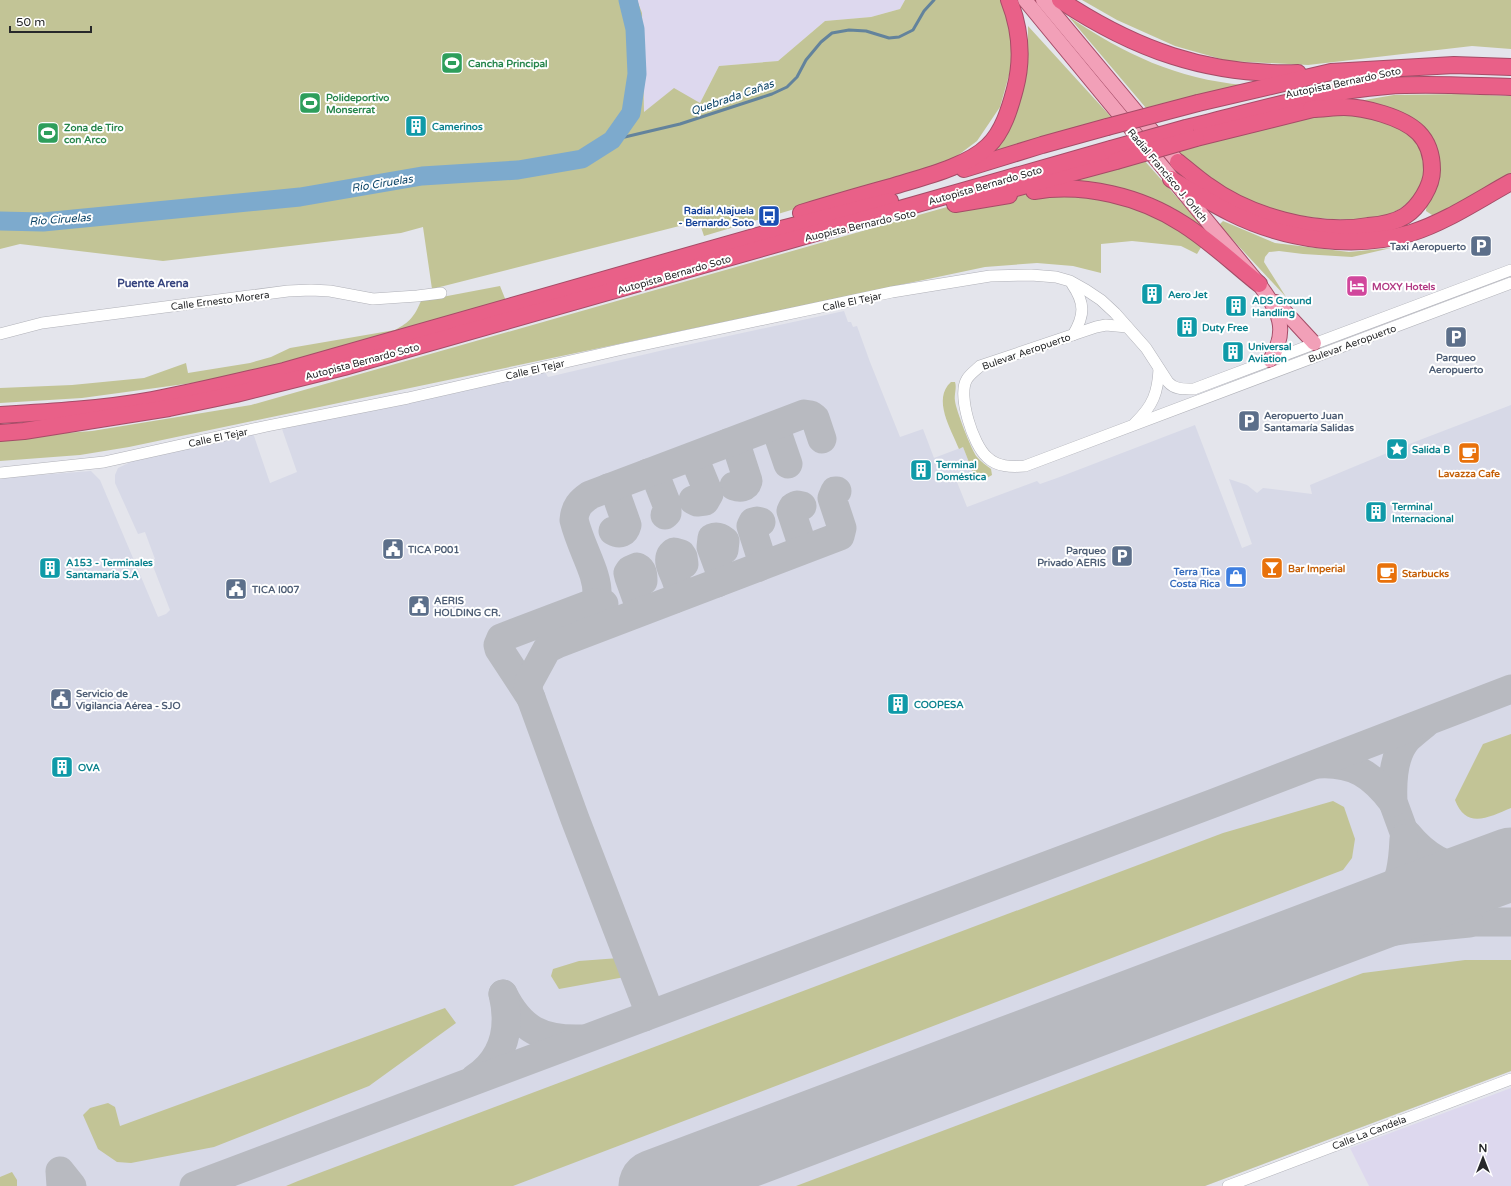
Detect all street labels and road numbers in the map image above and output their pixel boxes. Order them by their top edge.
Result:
street label: Autopista Bernardo Soto [1284,65,1402,101]
street label: Radial Francisco J. Orlich [1125,126,1210,225]
street label: Autopista Bernardo Soto [927,164,1043,208]
street label: Auopista Bernardo Soto [803,207,917,245]
street label: Autopista Bernardo Soto [616,253,732,297]
street label: Calle Ernesto Morera [170,289,270,313]
street label: Calle El Tejar [821,290,883,314]
street label: Bulevar Aeropuerto [1307,322,1398,365]
street label: Bulevar Aeropuerto [980,331,1072,373]
street label: Autopista Bernardo Soto [304,341,421,383]
street label: Calle El Tejar [504,357,566,383]
street label: Calle El Tejar [187,426,249,450]
street label: Calle La Candela [1331,1113,1408,1153]

